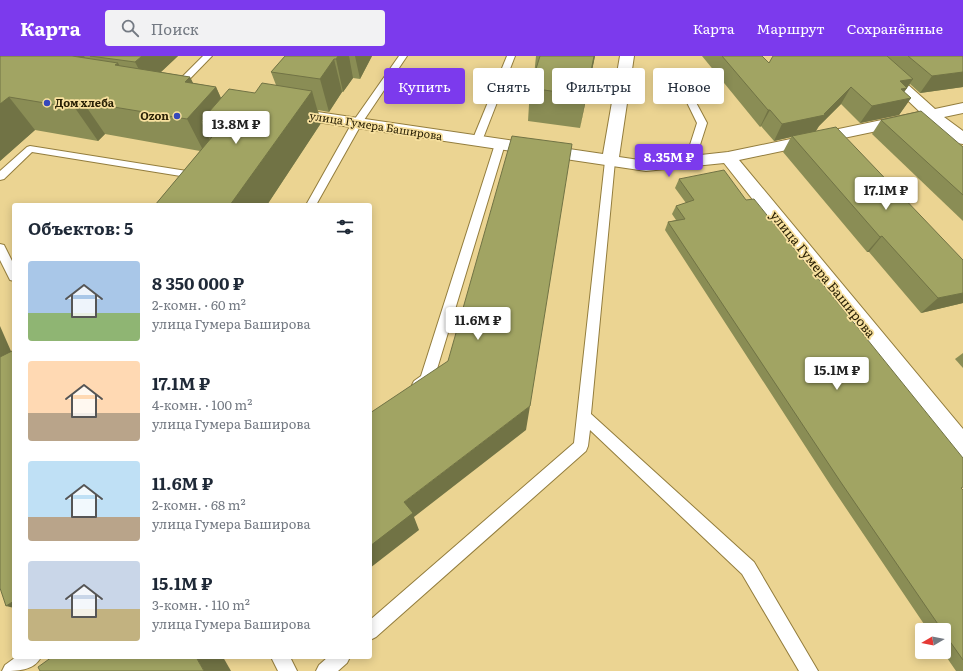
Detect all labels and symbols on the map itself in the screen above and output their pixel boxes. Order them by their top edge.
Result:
place label: Дом хлеба [55,94,115,110]
marker: Дом хлеба [42,98,52,108]
place label: Ozon [140,107,169,123]
street label: улица Гумера Баширова [309,107,444,143]
marker: Ozon [172,111,182,121]
pin: 13.8M ₽ [199,111,273,145]
pin: 8.35M ₽ [632,144,706,178]
pin: 17.1M ₽ [849,177,923,211]
street label: улица Гумера Баширова [766,206,881,341]
pin: 11.6M ₽ [441,307,515,341]
pin: 15.1M ₽ [800,357,874,391]
north arrow [915,623,951,659]

